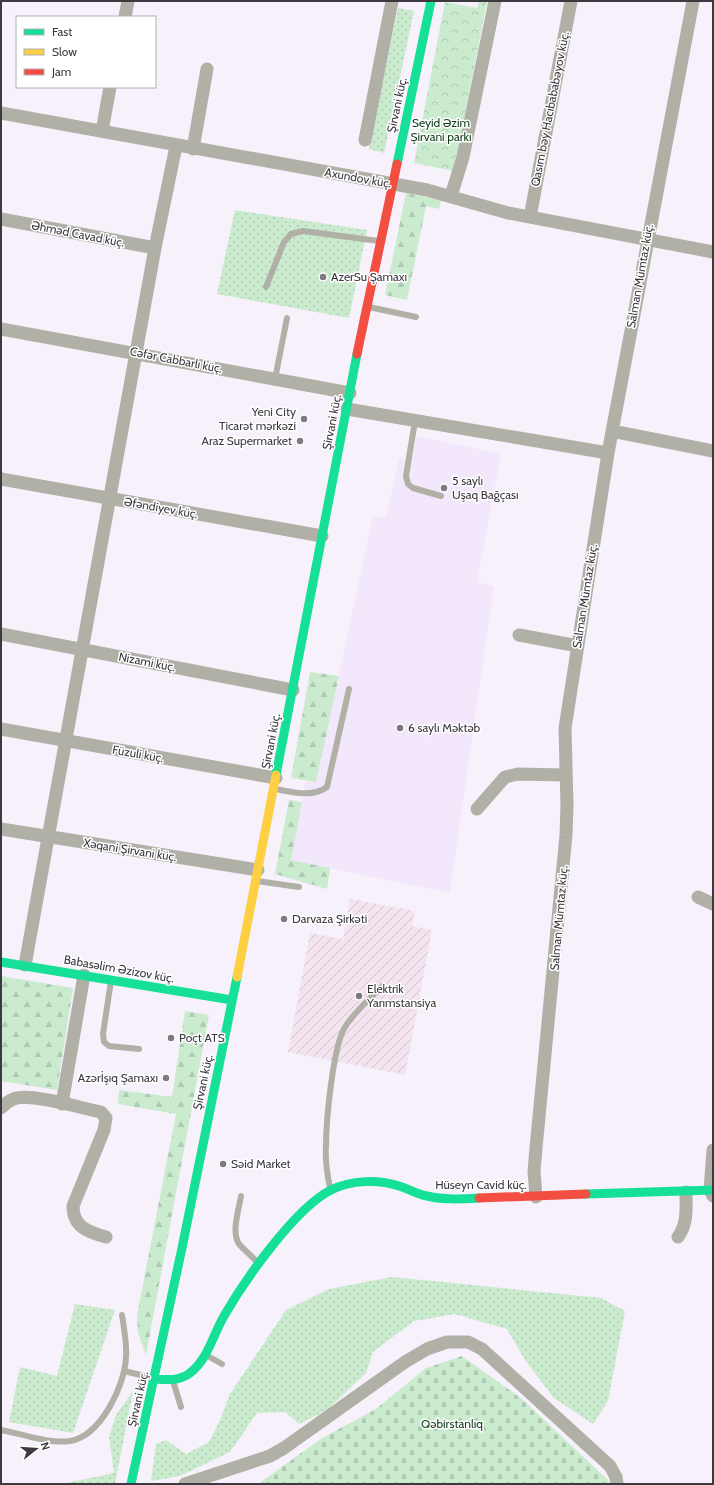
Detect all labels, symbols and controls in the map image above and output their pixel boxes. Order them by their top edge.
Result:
legend [16,16,156,88]
text: Fast [52,24,72,39]
street label: Qasım bəy Hacıbababəyov küç. [527,30,572,188]
text: Slow [52,44,77,59]
text: Jam [51,64,71,79]
street label: Şirvani küç. [383,76,410,134]
park label: Seyid Əzim Şirvani parkı [410,115,472,144]
street label: Axundov küç. [324,164,393,191]
street label: Əhməd Cavad küç. [30,217,126,250]
street label: Salman Mümtaz küç. [623,223,656,329]
place label: AzerSu Şamaxı [331,269,407,284]
marker: AzerSu Şamaxı [318,272,328,282]
street label: Cəfər Cabbarlı küç. [129,343,224,376]
street label: Şirvani küç. [319,393,344,451]
place label: Yeni City Ticarət mərkəzi [219,404,296,433]
marker: Yeni City Ticarət mərkəzi [299,414,309,424]
place label: Araz Supermarket [202,433,292,448]
marker: Araz Supermarket [295,436,305,446]
place label: 5 saylı Uşaq Bağçası [452,473,518,502]
marker: 5 saylı Uşaq Bağçası [439,483,449,493]
street label: Əfəndiyev küç. [123,494,199,521]
street label: Salman Mümtaz küç. [569,543,600,649]
street label: Nizami küç. [117,649,177,674]
street label: Şirvani küç. [258,712,283,770]
place label: 6 saylı Məktəb [408,720,481,735]
marker: 6 saylı Məktəb [395,723,405,733]
street label: Füzuli küç. [111,742,165,765]
street label: Xəqani Şirvani küç. [82,835,178,864]
street label: Salman Mümtaz küç. [546,865,571,971]
place label: Darvaza Şirkəti [292,911,367,926]
marker: Darvaza Şirkəti [279,914,289,924]
street label: Babasəlim Əzizov küç. [63,951,175,986]
place label: Elektrik Yarımstansiya [366,981,437,1010]
marker: Elektrik Yarımstansiya [354,991,364,1001]
place label: Poçt ATS [179,1030,225,1045]
marker: Poçt ATS [166,1033,176,1043]
street label: Şirvani küç. [189,1053,216,1111]
place label: Azərİşıq Şamaxı [78,1070,158,1085]
marker: Azərİşıq Şamaxı [161,1073,171,1083]
place label: Səid Market [231,1156,291,1171]
marker: Səid Market [218,1159,228,1169]
street label: Hüseyn Cavid küç. [435,1177,527,1192]
street label: Şirvani küç. [124,1370,151,1428]
park label: Qəbirstanlıq [421,1416,483,1431]
north arrow [16,1429,56,1469]
text: N [38,1440,53,1452]

